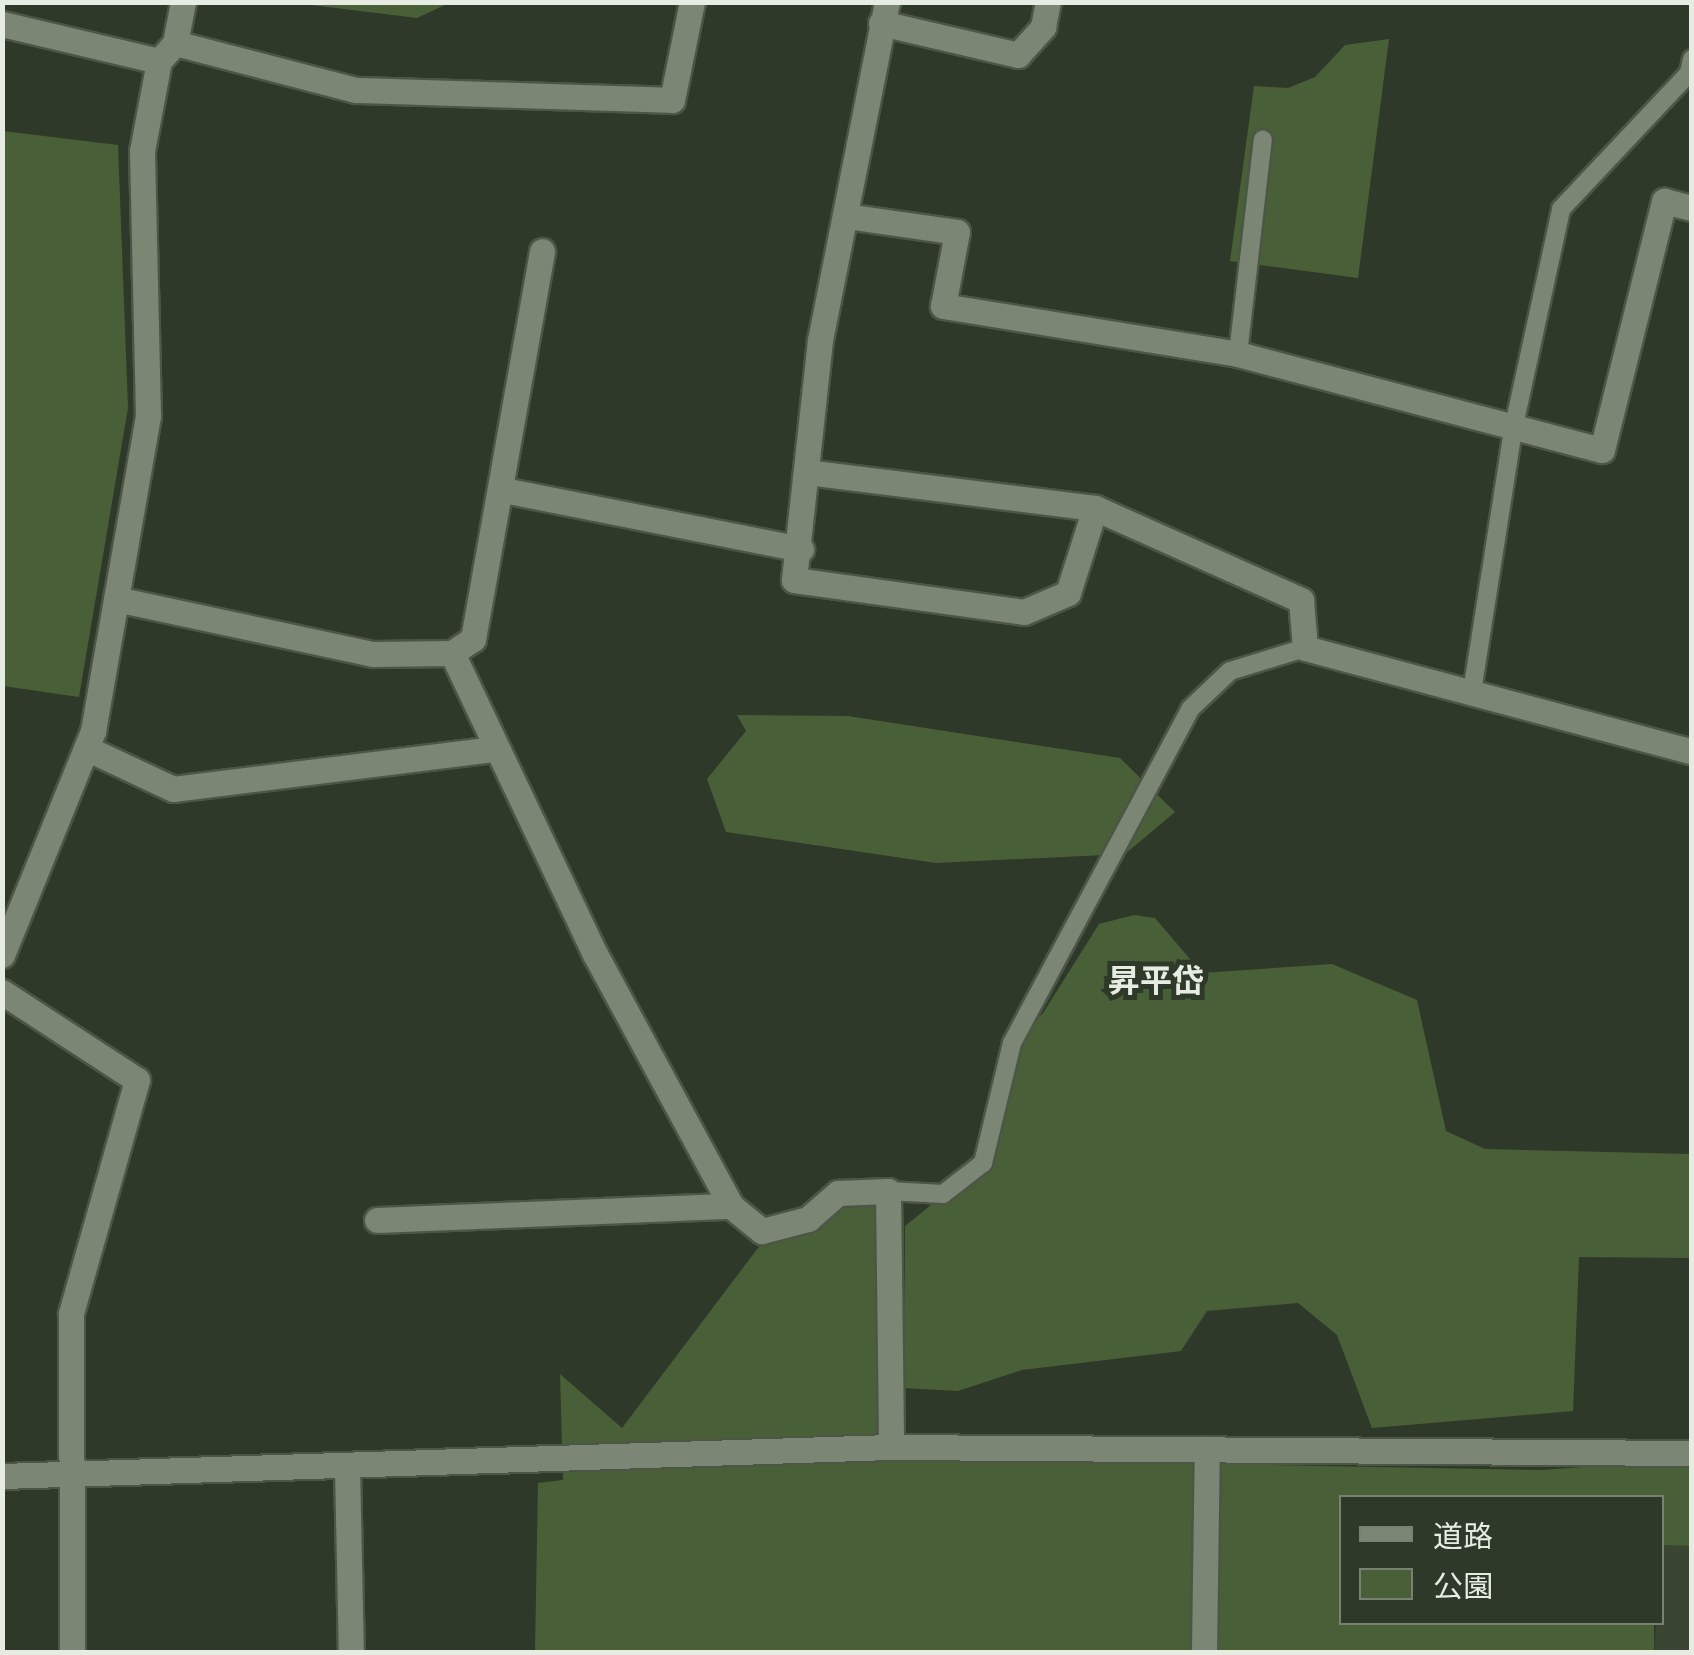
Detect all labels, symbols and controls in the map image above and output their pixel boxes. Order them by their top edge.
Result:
district label: 昇平岱 [1108,960,1204,998]
legend [1339,1495,1664,1625]
text: 道路 [1433,1516,1493,1553]
text: 公園 [1433,1566,1493,1603]

